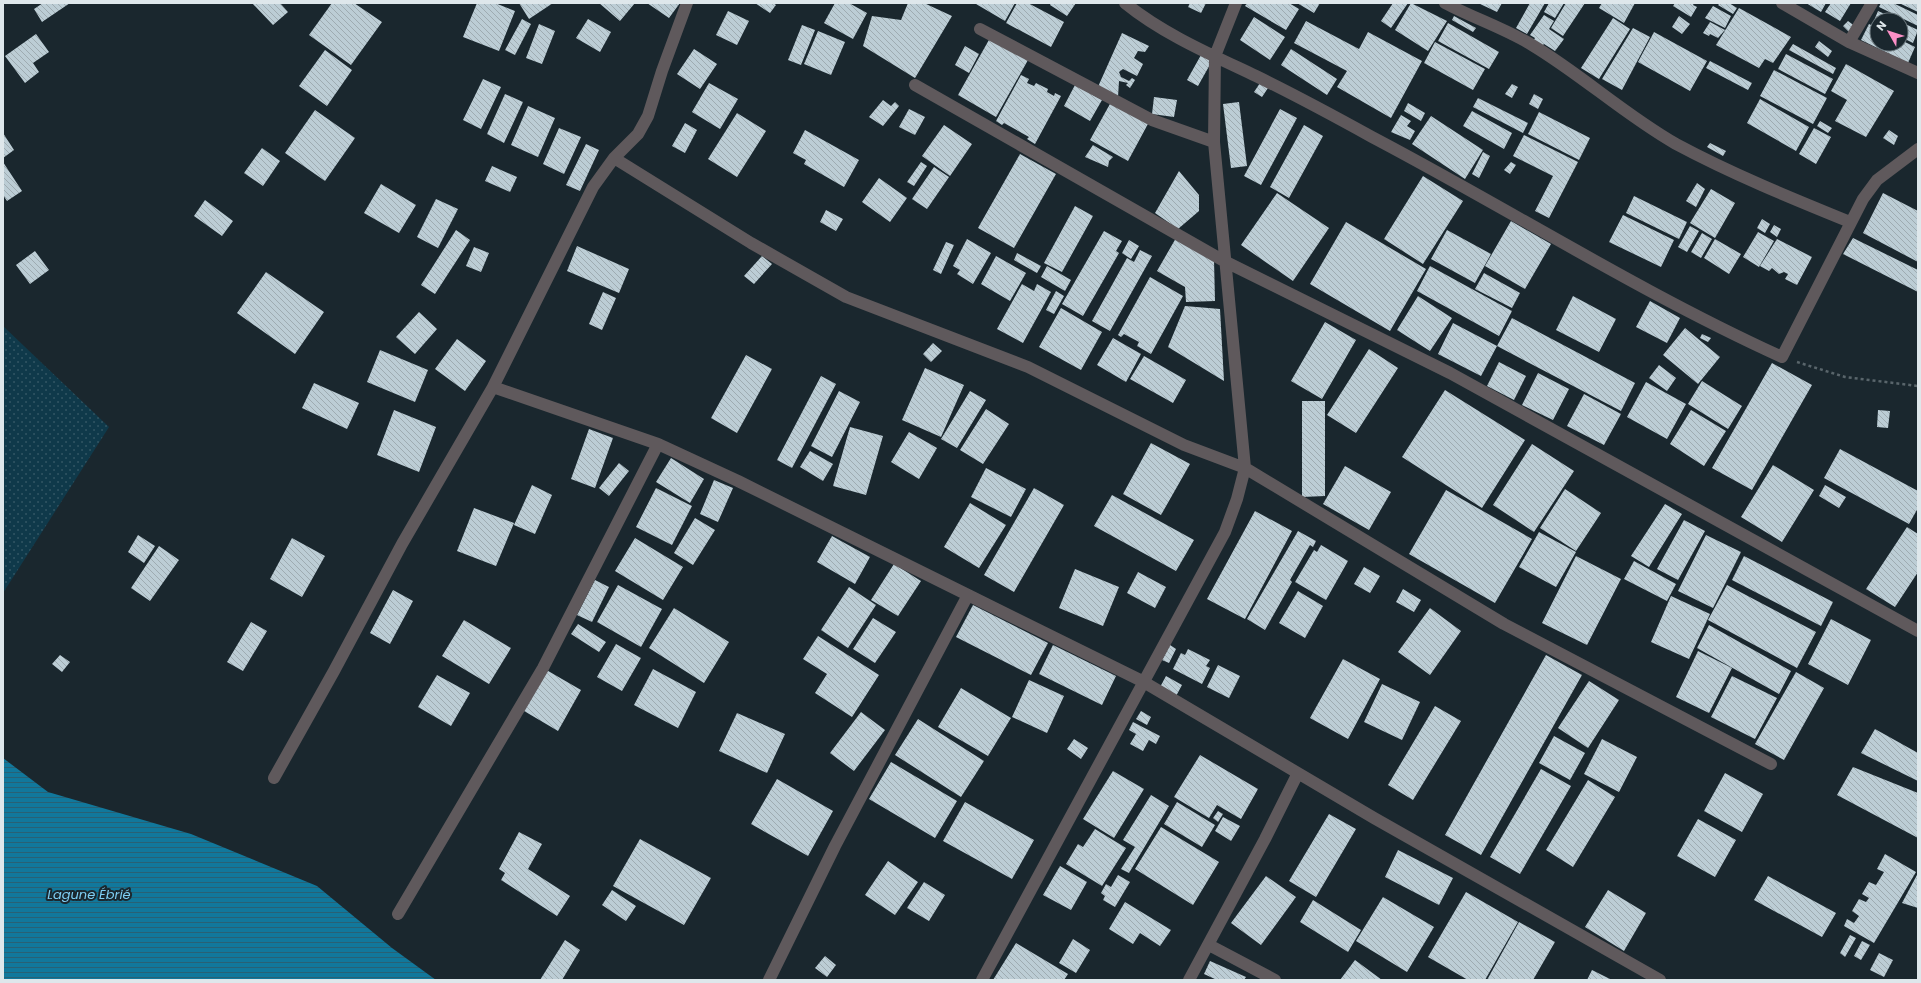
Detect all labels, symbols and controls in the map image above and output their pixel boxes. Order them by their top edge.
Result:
north arrow [1869,12,1909,52]
text: N [1872,17,1890,34]
water label: Lagune Ébrié [47,885,131,904]

